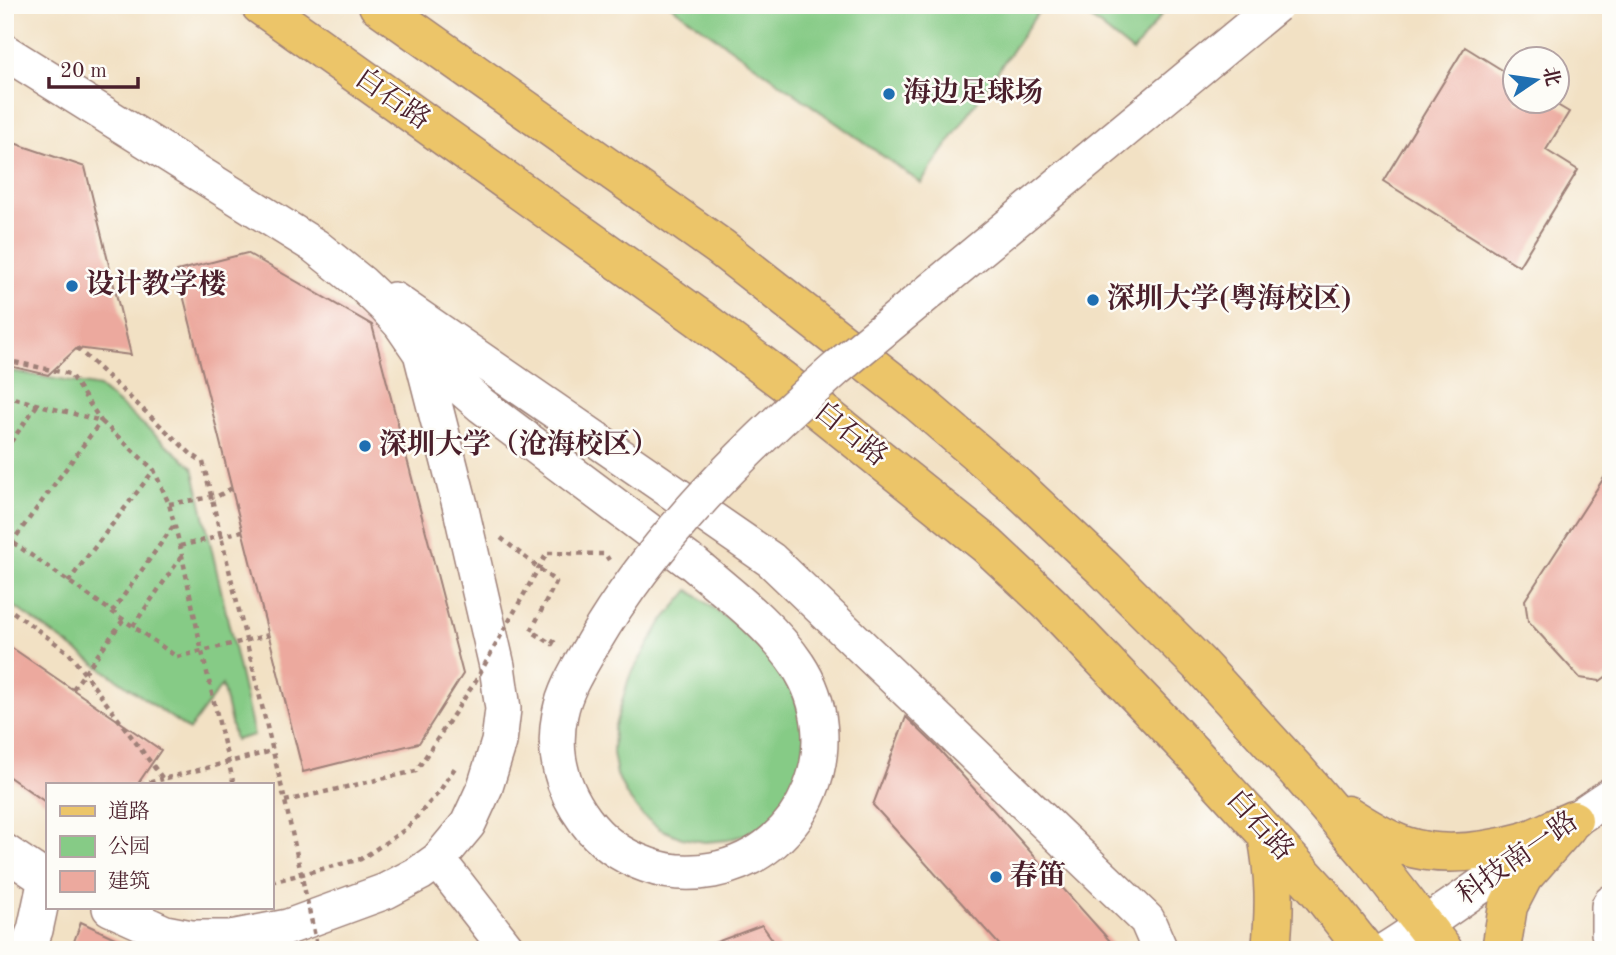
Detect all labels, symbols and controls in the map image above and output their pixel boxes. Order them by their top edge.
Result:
scale bar [49,46,138,90]
north arrow [1500,46,1570,116]
text: 20 m [60,61,107,82]
street label: 白石路 [350,62,436,136]
text: 北 [1539,65,1563,88]
place label: 海边足球场 [903,77,1043,108]
marker: 海边足球场 [881,86,897,102]
place label: 设计教学楼 [86,269,226,300]
marker: 设计教学楼 [64,278,80,294]
place label: 深圳大学(粤海校区) [1107,282,1352,314]
marker: 深圳大学(粤海校区) [1085,292,1101,308]
street label: 白石路 [809,395,893,472]
place label: 深圳大学（沧海校区） [379,428,659,460]
marker: 深圳大学（沧海校区） [357,438,373,454]
legend [46,783,273,909]
street label: 白石路 [1220,783,1300,867]
text: 道路 [108,800,150,823]
street label: 科技南一路 [1451,805,1583,911]
text: 公园 [108,835,150,858]
place label: 春笛 [1010,860,1066,891]
marker: 春笛 [988,869,1004,885]
text: 建筑 [108,870,150,893]

